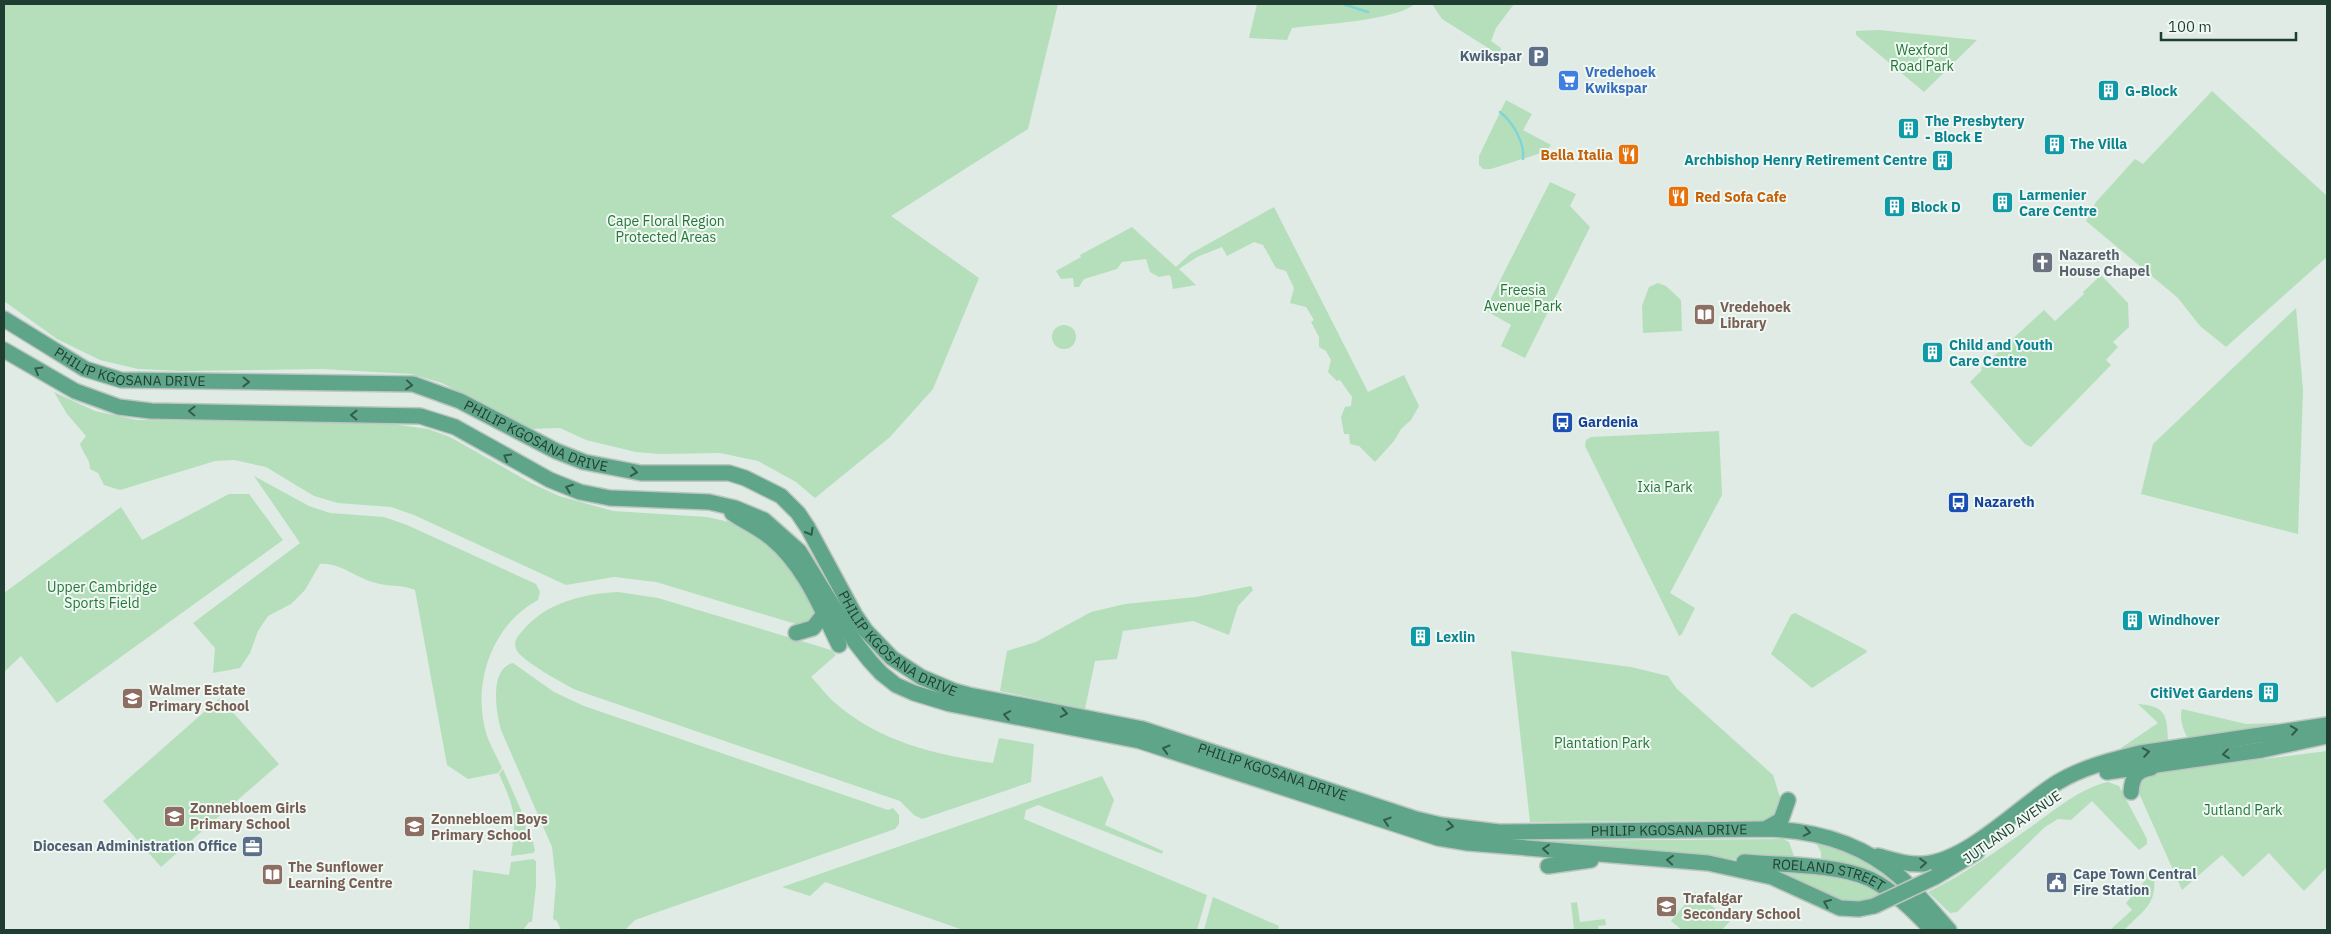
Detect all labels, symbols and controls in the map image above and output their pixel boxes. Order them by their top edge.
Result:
scale bar [2161,10,2296,42]
text: 100 m [2168,17,2212,36]
park label: Wexford Road Park [1890,41,1955,75]
parking icon: Kwikspar [1526,44,1550,68]
place label: Kwikspar [1460,47,1522,65]
place label: Vredehoek Kwikspar [1585,63,1657,97]
supermarket icon: Vredehoek Kwikspar [1557,68,1581,92]
building icon: G-Block [2097,79,2121,103]
place label: G-Block [2125,82,2179,100]
place label: The Presbytery - Block E [1925,112,2025,146]
building icon: The Presbytery - Block E [1897,117,1921,141]
building icon: The Villa [2042,132,2066,156]
place label: The Villa [2070,135,2127,153]
restaurant icon: Bella Italia [1617,143,1641,167]
place label: Bella Italia [1541,146,1613,164]
building icon: Archbishop Henry Retirement Centre [1931,148,1955,172]
place label: Archbishop Henry Retirement Centre [1684,151,1927,169]
restaurant icon: Red Sofa Cafe [1667,185,1691,209]
place label: Larmenier Care Centre [2019,186,2097,220]
place label: Red Sofa Cafe [1695,188,1787,206]
building icon: Larmenier Care Centre [1991,191,2015,215]
building icon: Block D [1883,195,1907,219]
place label: Block D [1911,198,1961,216]
park label: Cape Floral Region Protected Areas [607,212,725,246]
place label: Nazareth House Chapel [2059,246,2150,280]
church icon: Nazareth House Chapel [2031,251,2055,275]
park label: Freesia Avenue Park [1484,281,1563,315]
place label: Vredehoek Library [1720,298,1792,332]
library icon: Vredehoek Library [1692,303,1716,327]
place label: Child and Youth Care Centre [1949,336,2053,370]
building icon: Child and Youth Care Centre [1921,341,1945,365]
street label: PHILIP KGOSANA DRIVE [51,343,206,390]
one-way arrow [34,366,43,376]
one-way arrow [243,377,251,387]
one-way arrow [405,379,413,390]
street label: PHILIP KGOSANA DRIVE [461,396,609,475]
one-way arrow [187,406,195,417]
one-way arrow [350,409,358,420]
bus stop icon: Gardenia [1550,410,1574,434]
place label: Gardenia [1578,413,1638,431]
one-way arrow [503,454,512,464]
one-way arrow [631,466,639,477]
park label: Ixia Park [1637,478,1693,496]
one-way arrow [565,483,574,494]
bus stop icon: Nazareth [1946,490,1970,514]
place label: Nazareth [1974,493,2034,511]
one-way arrow [804,527,814,536]
park label: Upper Cambridge Sports Field [47,578,157,612]
street label: PHILIP KGOSANA DRIVE [834,587,960,700]
building icon: Windhover [2120,608,2144,632]
place label: Windhover [2148,611,2220,629]
building icon: Lexlin [1408,625,1432,649]
place label: Lexlin [1436,628,1475,646]
place label: Walmer Estate Primary School [149,681,249,715]
building icon: CitiVet Gardens [2257,681,2281,705]
place label: CitiVet Gardens [2150,684,2253,702]
school or university icon: Walmer Estate Primary School [121,686,145,710]
one-way arrow [1060,707,1069,718]
one-way arrow [1003,710,1011,720]
one-way arrow [2289,726,2298,736]
park label: Plantation Park [1554,734,1651,752]
street label: PHILIP KGOSANA DRIVE [1196,739,1350,805]
one-way arrow [1162,744,1171,754]
one-way arrow [2142,748,2151,758]
one-way arrow [2222,748,2230,759]
street label: JUTLAND AVENUE [1959,786,2065,868]
place label: Zonnebloem Girls Primary School [190,799,306,833]
park label: Jutland Park [2203,801,2283,819]
school or university icon: Zonnebloem Girls Primary School [162,804,186,828]
place label: Zonnebloem Boys Primary School [431,810,548,844]
school or university icon: Zonnebloem Boys Primary School [403,815,427,839]
one-way arrow [1383,817,1391,827]
street label: PHILIP KGOSANA DRIVE [1591,820,1747,840]
one-way arrow [1446,821,1455,831]
one-way arrow [1803,826,1812,836]
office icon: Diocesan Administration Office [241,834,265,858]
place label: Diocesan Administration Office [33,837,237,855]
one-way arrow [1542,844,1550,855]
one-way arrow [1665,855,1673,866]
street label: ROELAND STREET [1772,855,1888,895]
place label: The Sunflower Learning Centre [288,858,393,892]
one-way arrow [1919,858,1927,869]
library icon: The Sunflower Learning Centre [260,863,284,887]
place label: Cape Town Central Fire Station [2073,865,2197,899]
public building icon: Cape Town Central Fire Station [2045,870,2069,894]
place label: Trafalgar Secondary School [1683,889,1800,923]
school or university icon: Trafalgar Secondary School [1655,894,1679,918]
one-way arrow [1823,899,1832,909]

